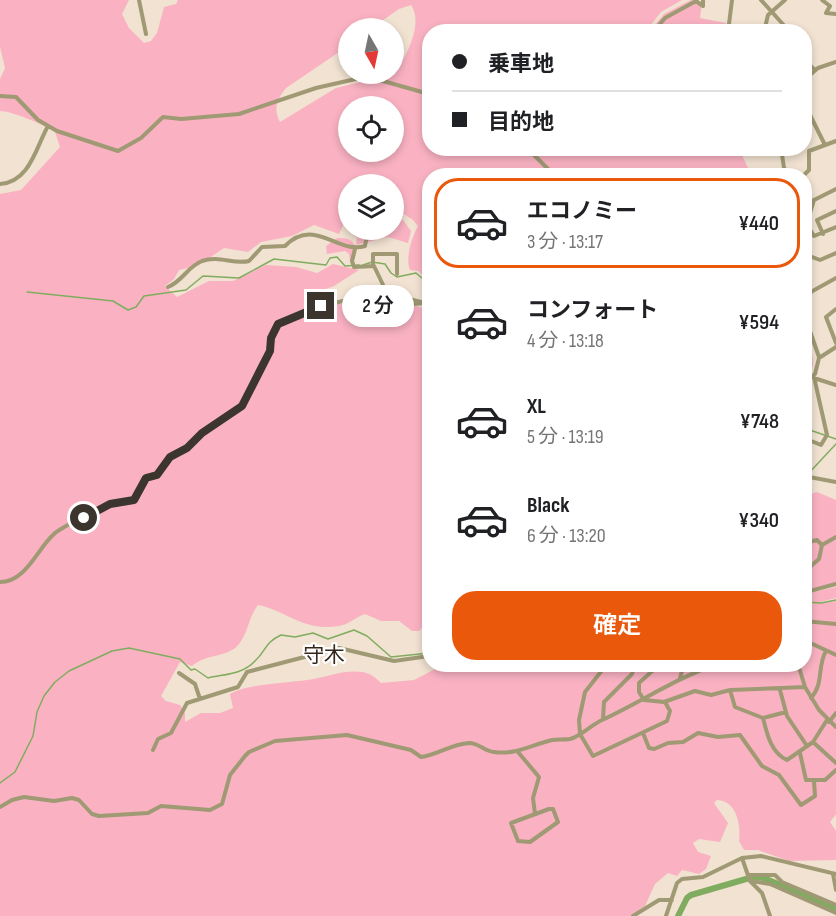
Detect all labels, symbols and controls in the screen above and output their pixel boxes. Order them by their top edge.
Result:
north arrow [338,18,404,84]
map controls [338,18,404,240]
text: 乗車地 [488,51,554,78]
button: locate [338,96,404,162]
text: 目的地 [488,109,554,136]
button: layers [338,174,404,240]
icon: car [455,196,509,250]
text: エコノミー [527,198,637,225]
text: ¥440 [738,210,779,237]
text: 3 分 · 13:17 [527,230,603,254]
callout: 2 分 [342,285,414,327]
route end [307,292,334,319]
text: 2 分 [362,294,394,318]
icon: car [455,295,509,349]
text: コンフォート [527,297,658,324]
text: ¥594 [739,309,779,336]
text: 4 分 · 13:18 [527,329,604,353]
text: XL [527,393,546,420]
icon: car [455,394,509,448]
text: ¥748 [740,408,779,435]
text: 5 分 · 13:19 [527,425,604,449]
text: Black [527,492,569,519]
icon: car [455,493,509,547]
route start [70,504,97,531]
text: ¥340 [738,507,779,534]
text: 6 分 · 13:20 [527,524,606,548]
button: 確定 [452,591,782,660]
district label: 守木 [303,643,345,668]

